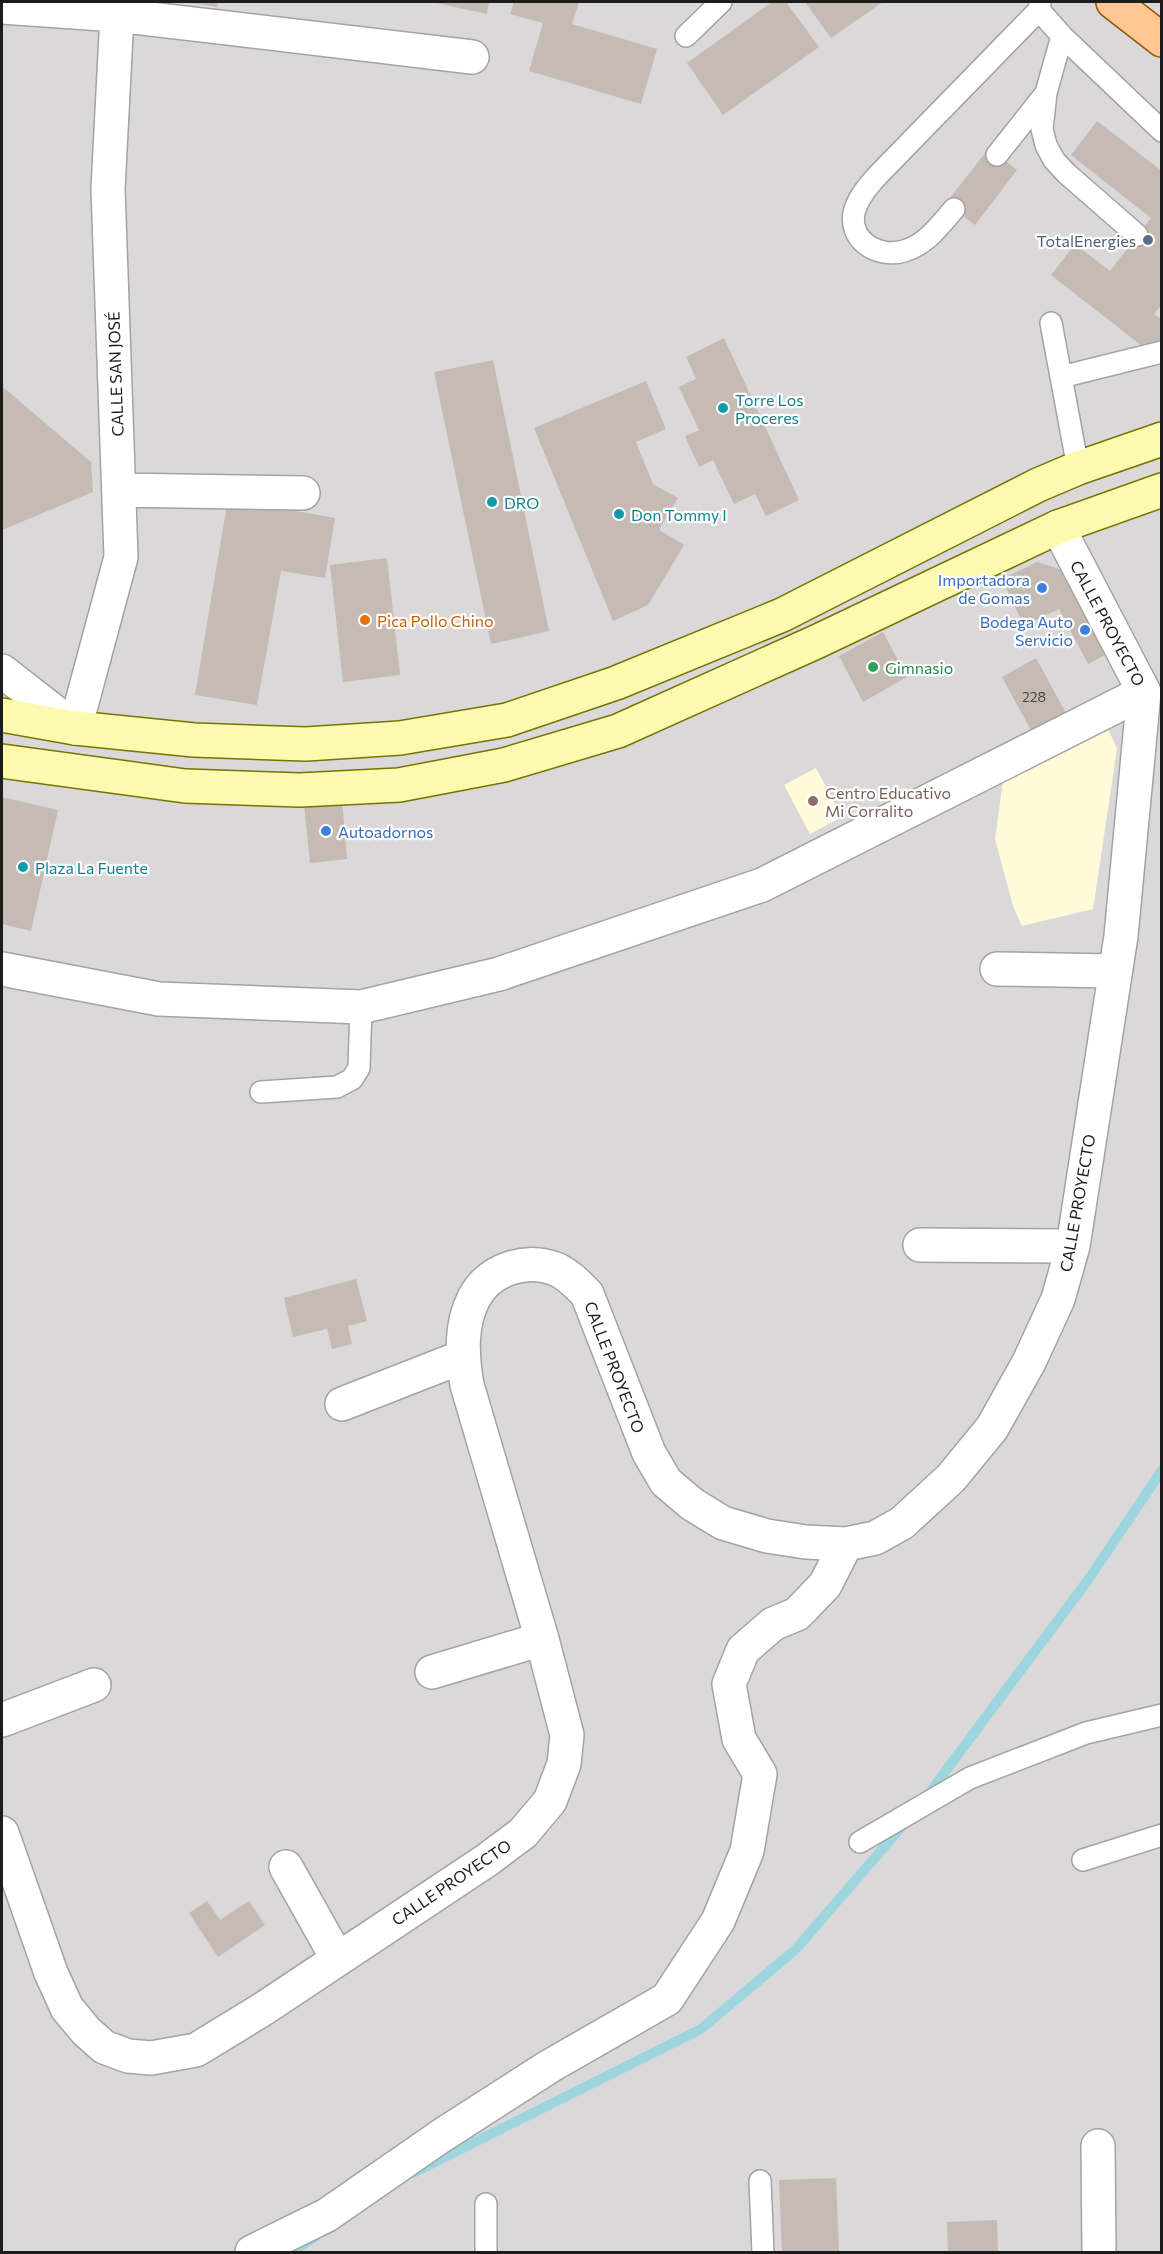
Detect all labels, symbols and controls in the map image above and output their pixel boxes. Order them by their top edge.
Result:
place label: TotalEnergies [1037,231,1136,250]
marker: TotalEnergies [1141,233,1155,247]
street label: CALLE SAN JOSÉ [103,311,127,437]
place label: Torre Los Proceres [735,390,803,427]
marker: Torre Los Proceres [716,401,730,415]
place label: DRO [504,493,539,512]
marker: DRO [485,495,499,509]
place label: Don Tommy I [631,505,727,524]
marker: Don Tommy I [612,507,626,521]
street label: CALLE PROYECTO [1067,557,1149,689]
place label: Importadora de Gomas [938,570,1030,607]
marker: Importadora de Gomas [1035,581,1049,595]
place label: Pica Pollo Chino [377,611,494,630]
place label: Bodega Auto Servicio [980,612,1073,649]
marker: Pica Pollo Chino [358,613,372,627]
marker: Bodega Auto Servicio [1078,623,1092,637]
place label: Gimnasio [885,658,953,677]
marker: Gimnasio [866,660,880,674]
house number: 228 [1022,688,1046,705]
place label: Centro Educativo Mi Corralito [825,783,951,820]
marker: Centro Educativo Mi Corralito [806,794,820,808]
place label: Autoadornos [338,822,433,841]
marker: Autoadornos [319,824,333,838]
place label: Plaza La Fuente [35,858,148,877]
marker: Plaza La Fuente [16,860,30,874]
street label: CALLE PROYECTO [1056,1133,1098,1273]
street label: CALLE PROYECTO [581,1298,649,1436]
street label: CALLE PROYECTO [388,1835,514,1929]

